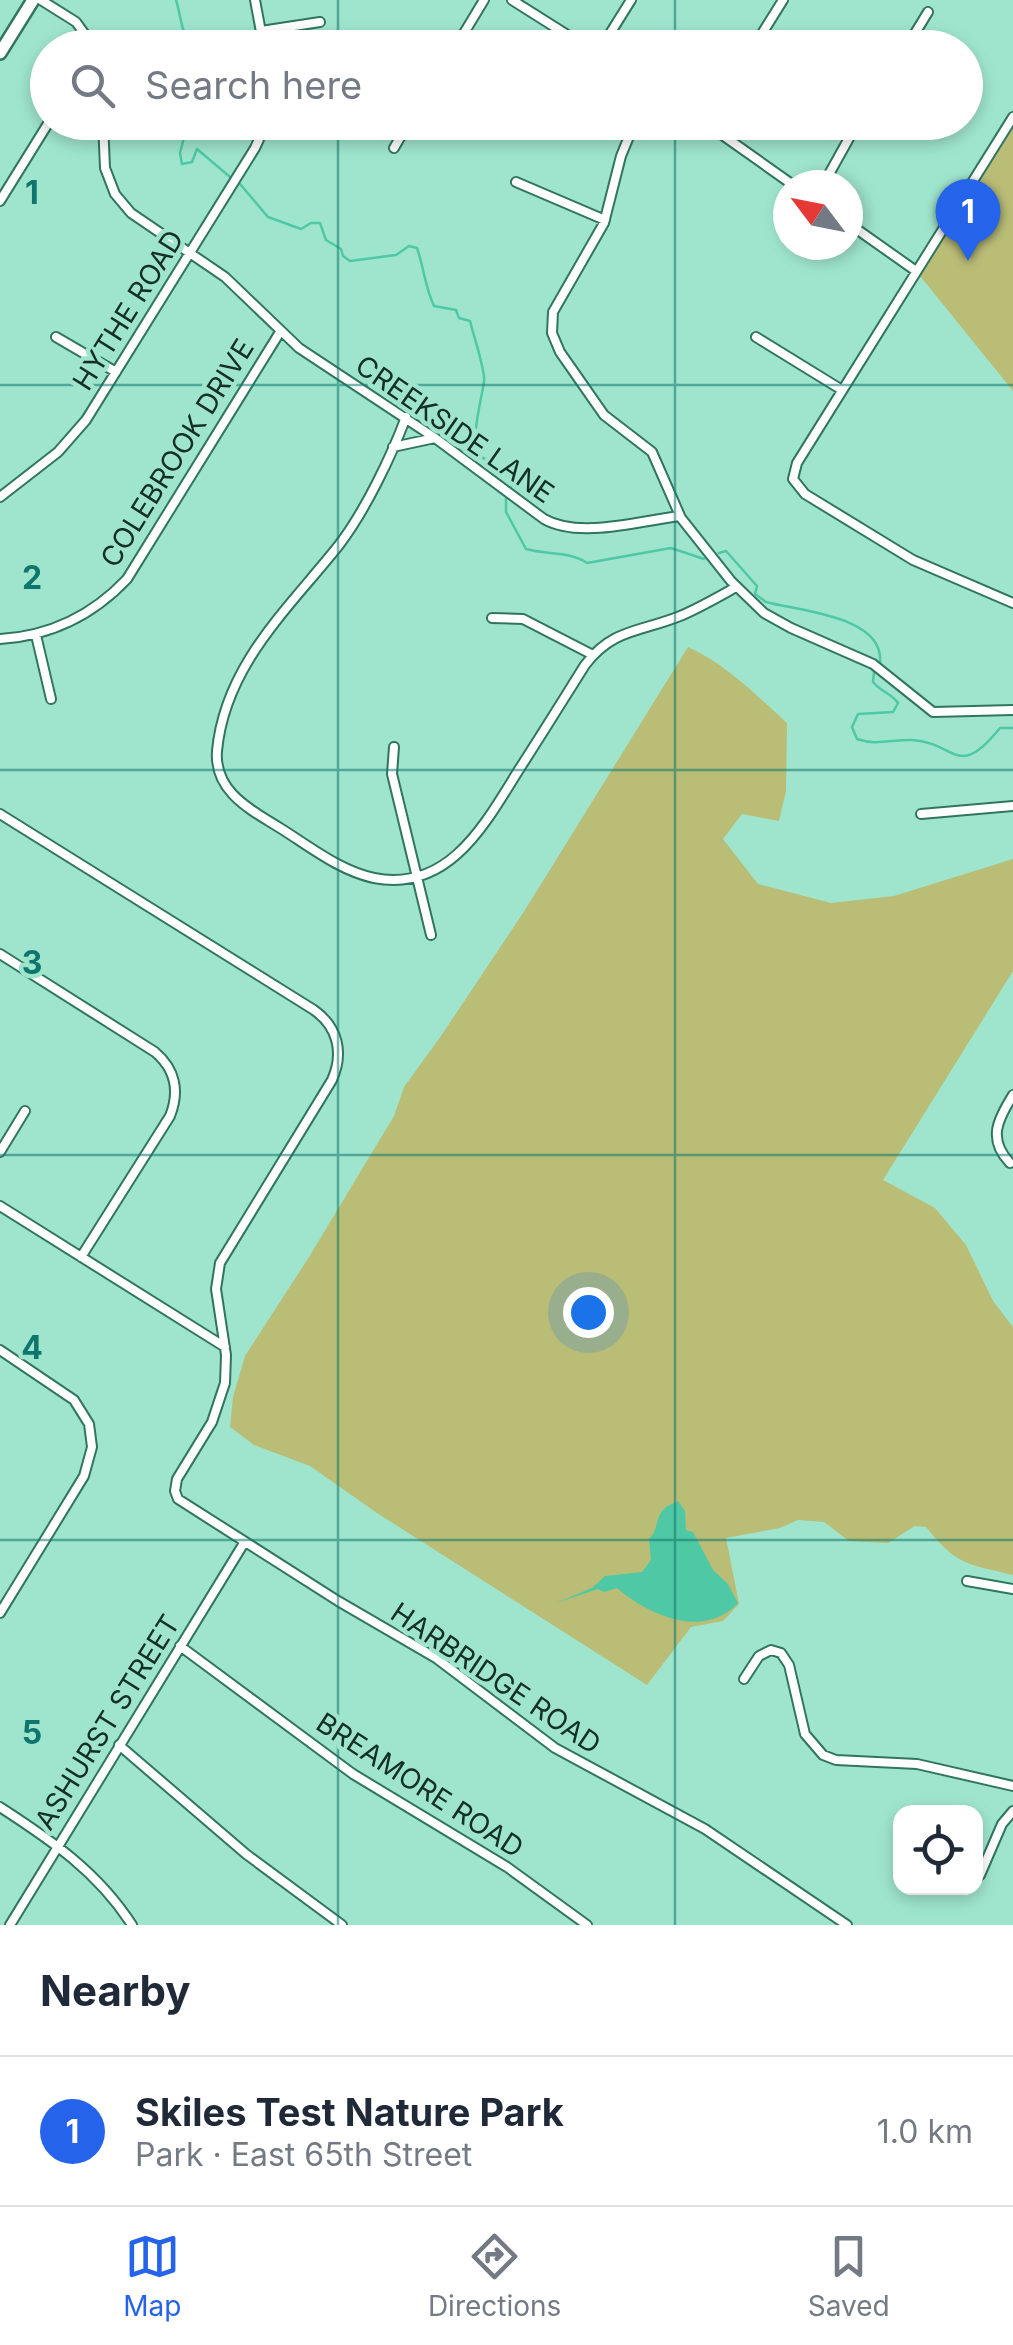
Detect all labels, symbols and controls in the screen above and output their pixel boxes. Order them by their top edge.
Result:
search box [30,30,983,140]
icon: search [65,58,120,113]
text: Search here [145,62,362,108]
north arrow [773,170,863,260]
text: 1 [25,173,39,212]
pin: 1 [936,178,1000,261]
street label: HYTHE ROAD [65,224,191,396]
street label: COLEBROOK DRIVE [93,333,261,573]
street label: CREEKSIDE LANE [349,348,561,510]
text: 2 [22,558,42,597]
text: 3 [22,943,42,982]
your location [563,1287,614,1338]
text: 4 [21,1328,43,1367]
street label: HARBRIDGE ROAD [385,1595,607,1761]
street label: ASHURST STREET [27,1608,187,1836]
street label: BREAMORE ROAD [310,1705,530,1865]
text: 5 [22,1713,42,1752]
map controls [893,1805,983,1895]
button: locate [893,1805,983,1895]
text: Nearby [40,1965,191,2016]
text: Skiles Test Nature Park [135,2089,564,2135]
text: 1 [66,2112,79,2151]
text: 1.0 km [877,2112,973,2151]
text: Park · East 65th Street [135,2135,472,2174]
tab: Map [123,2229,181,2323]
tab: Directions [428,2229,561,2323]
tab: Saved [808,2229,890,2323]

